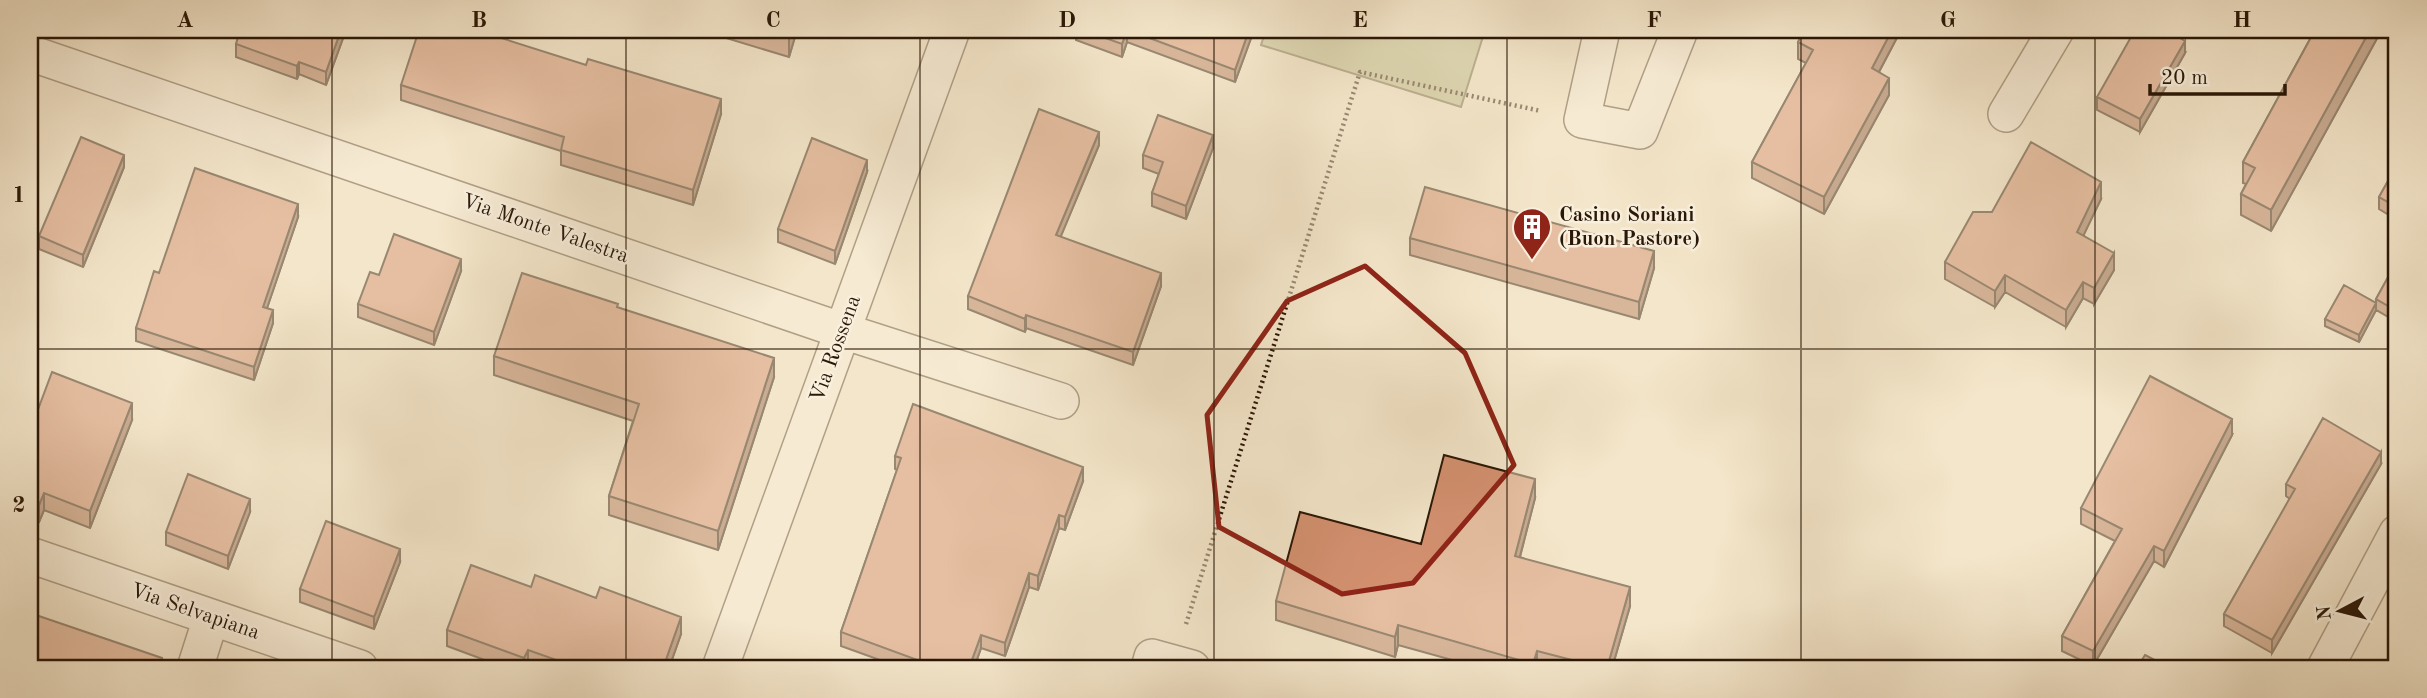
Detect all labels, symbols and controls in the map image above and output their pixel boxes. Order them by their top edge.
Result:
text: A [176,9,194,32]
text: B [471,9,487,32]
text: C [765,9,781,32]
text: D [1058,9,1076,32]
text: E [1352,9,1368,32]
text: F [1646,9,1662,32]
text: G [1940,9,1956,32]
text: H [2233,9,2251,32]
scale bar [2150,52,2285,96]
text: 20 m [2161,68,2208,89]
text: 1 [12,184,26,207]
street label: Via Monte Valestra [459,191,631,267]
place label: Casino Soriani (Buon Pastore) [1559,205,1700,250]
building icon: Casino Soriani (Buon Pastore) [1511,206,1553,261]
street label: Via Rossena [807,293,865,405]
text: 2 [12,494,26,517]
north arrow [2304,576,2374,646]
street label: Via Selvapiana [128,580,262,644]
text: N [2315,604,2336,621]

